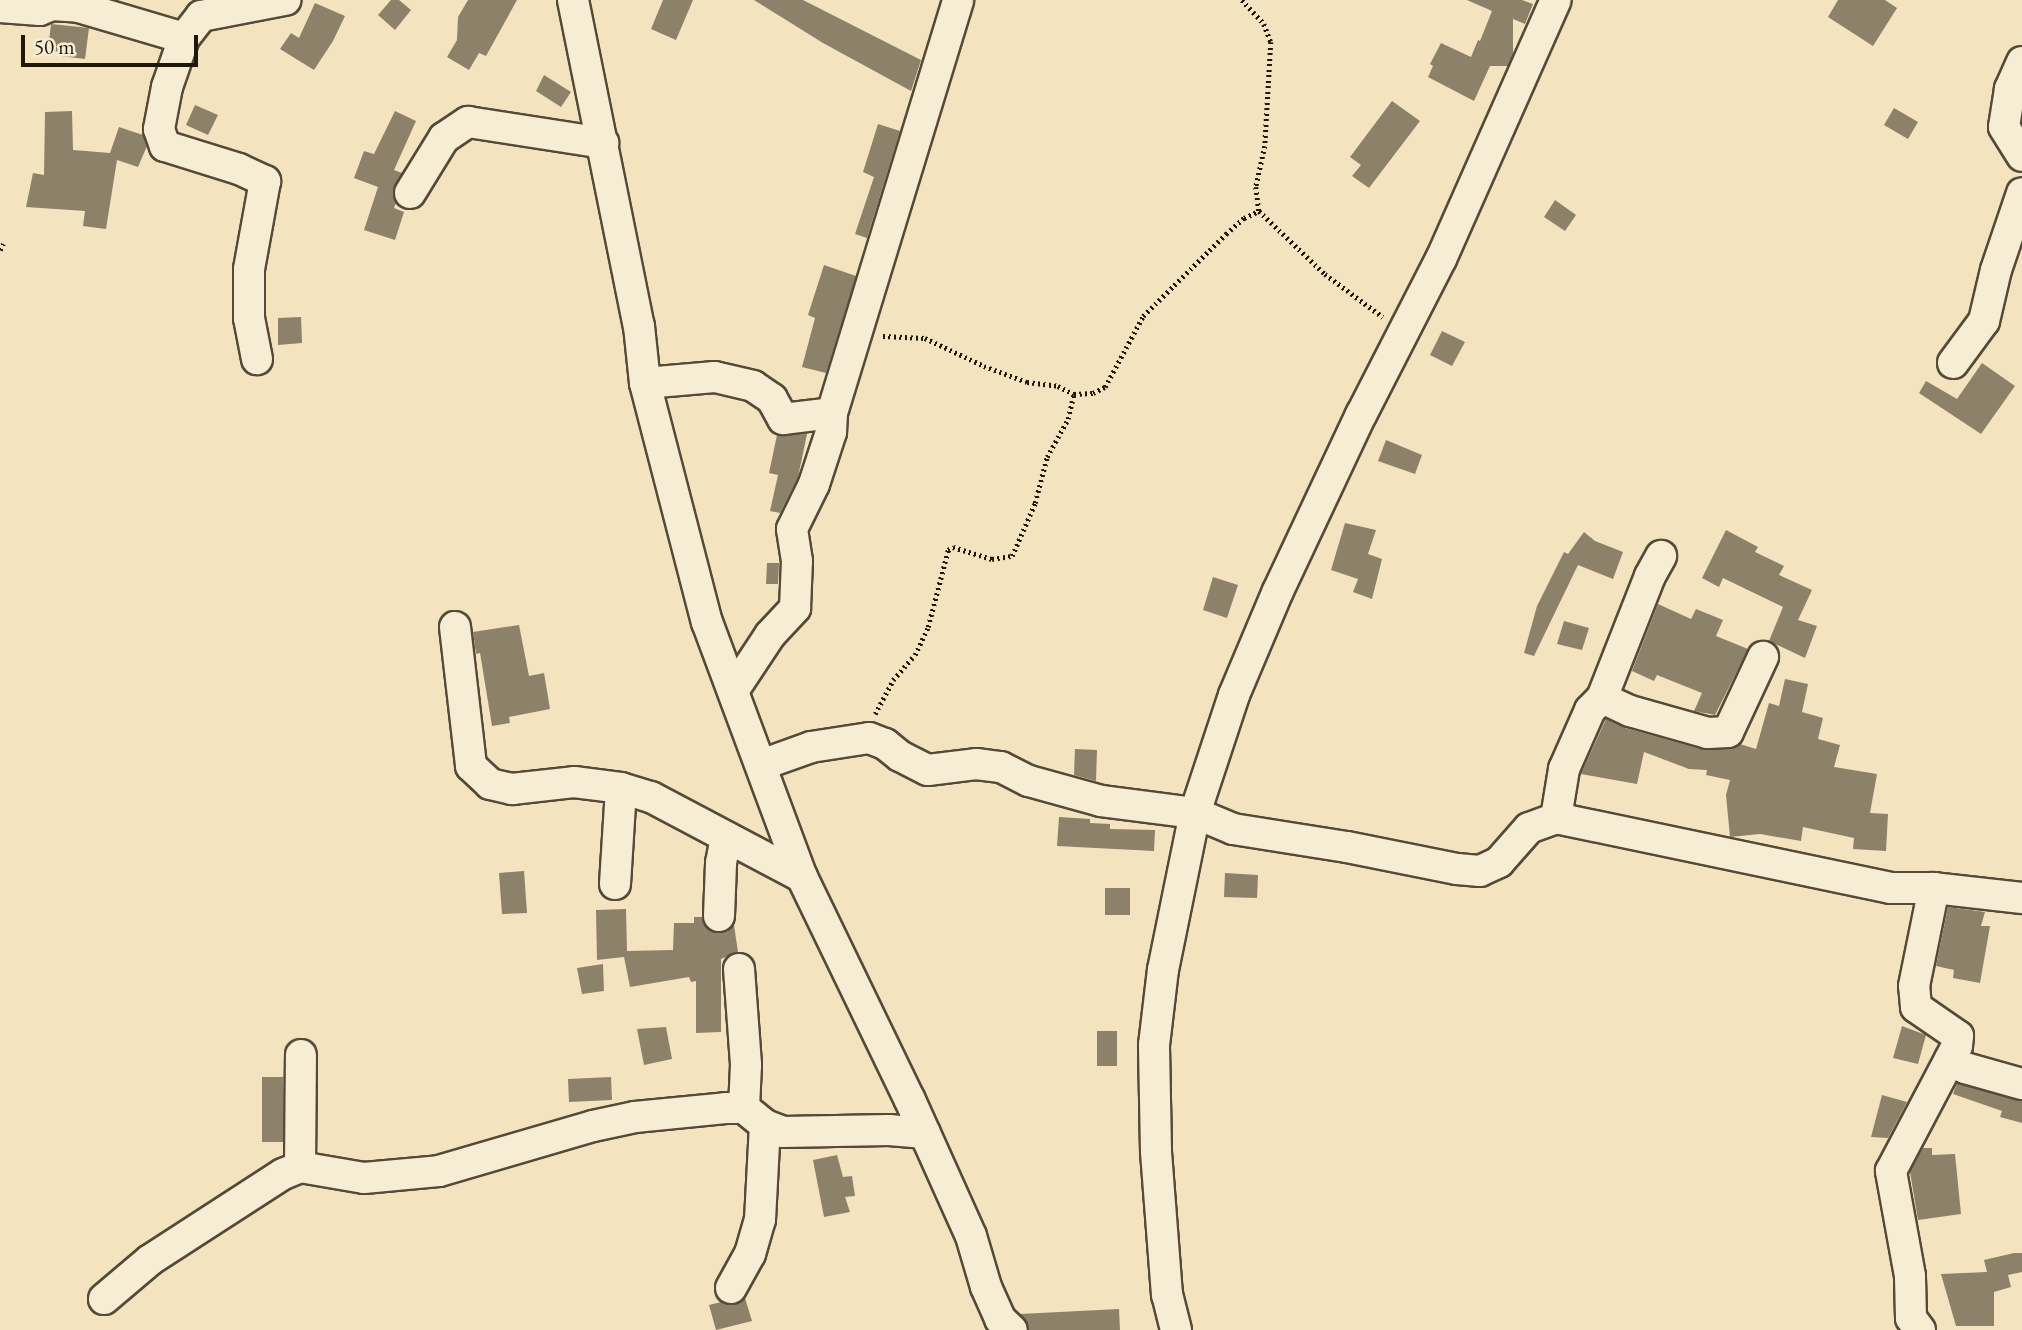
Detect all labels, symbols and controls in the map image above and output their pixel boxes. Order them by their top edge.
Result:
scale bar [24,21,201,65]
text: 50 m [34,33,75,60]

